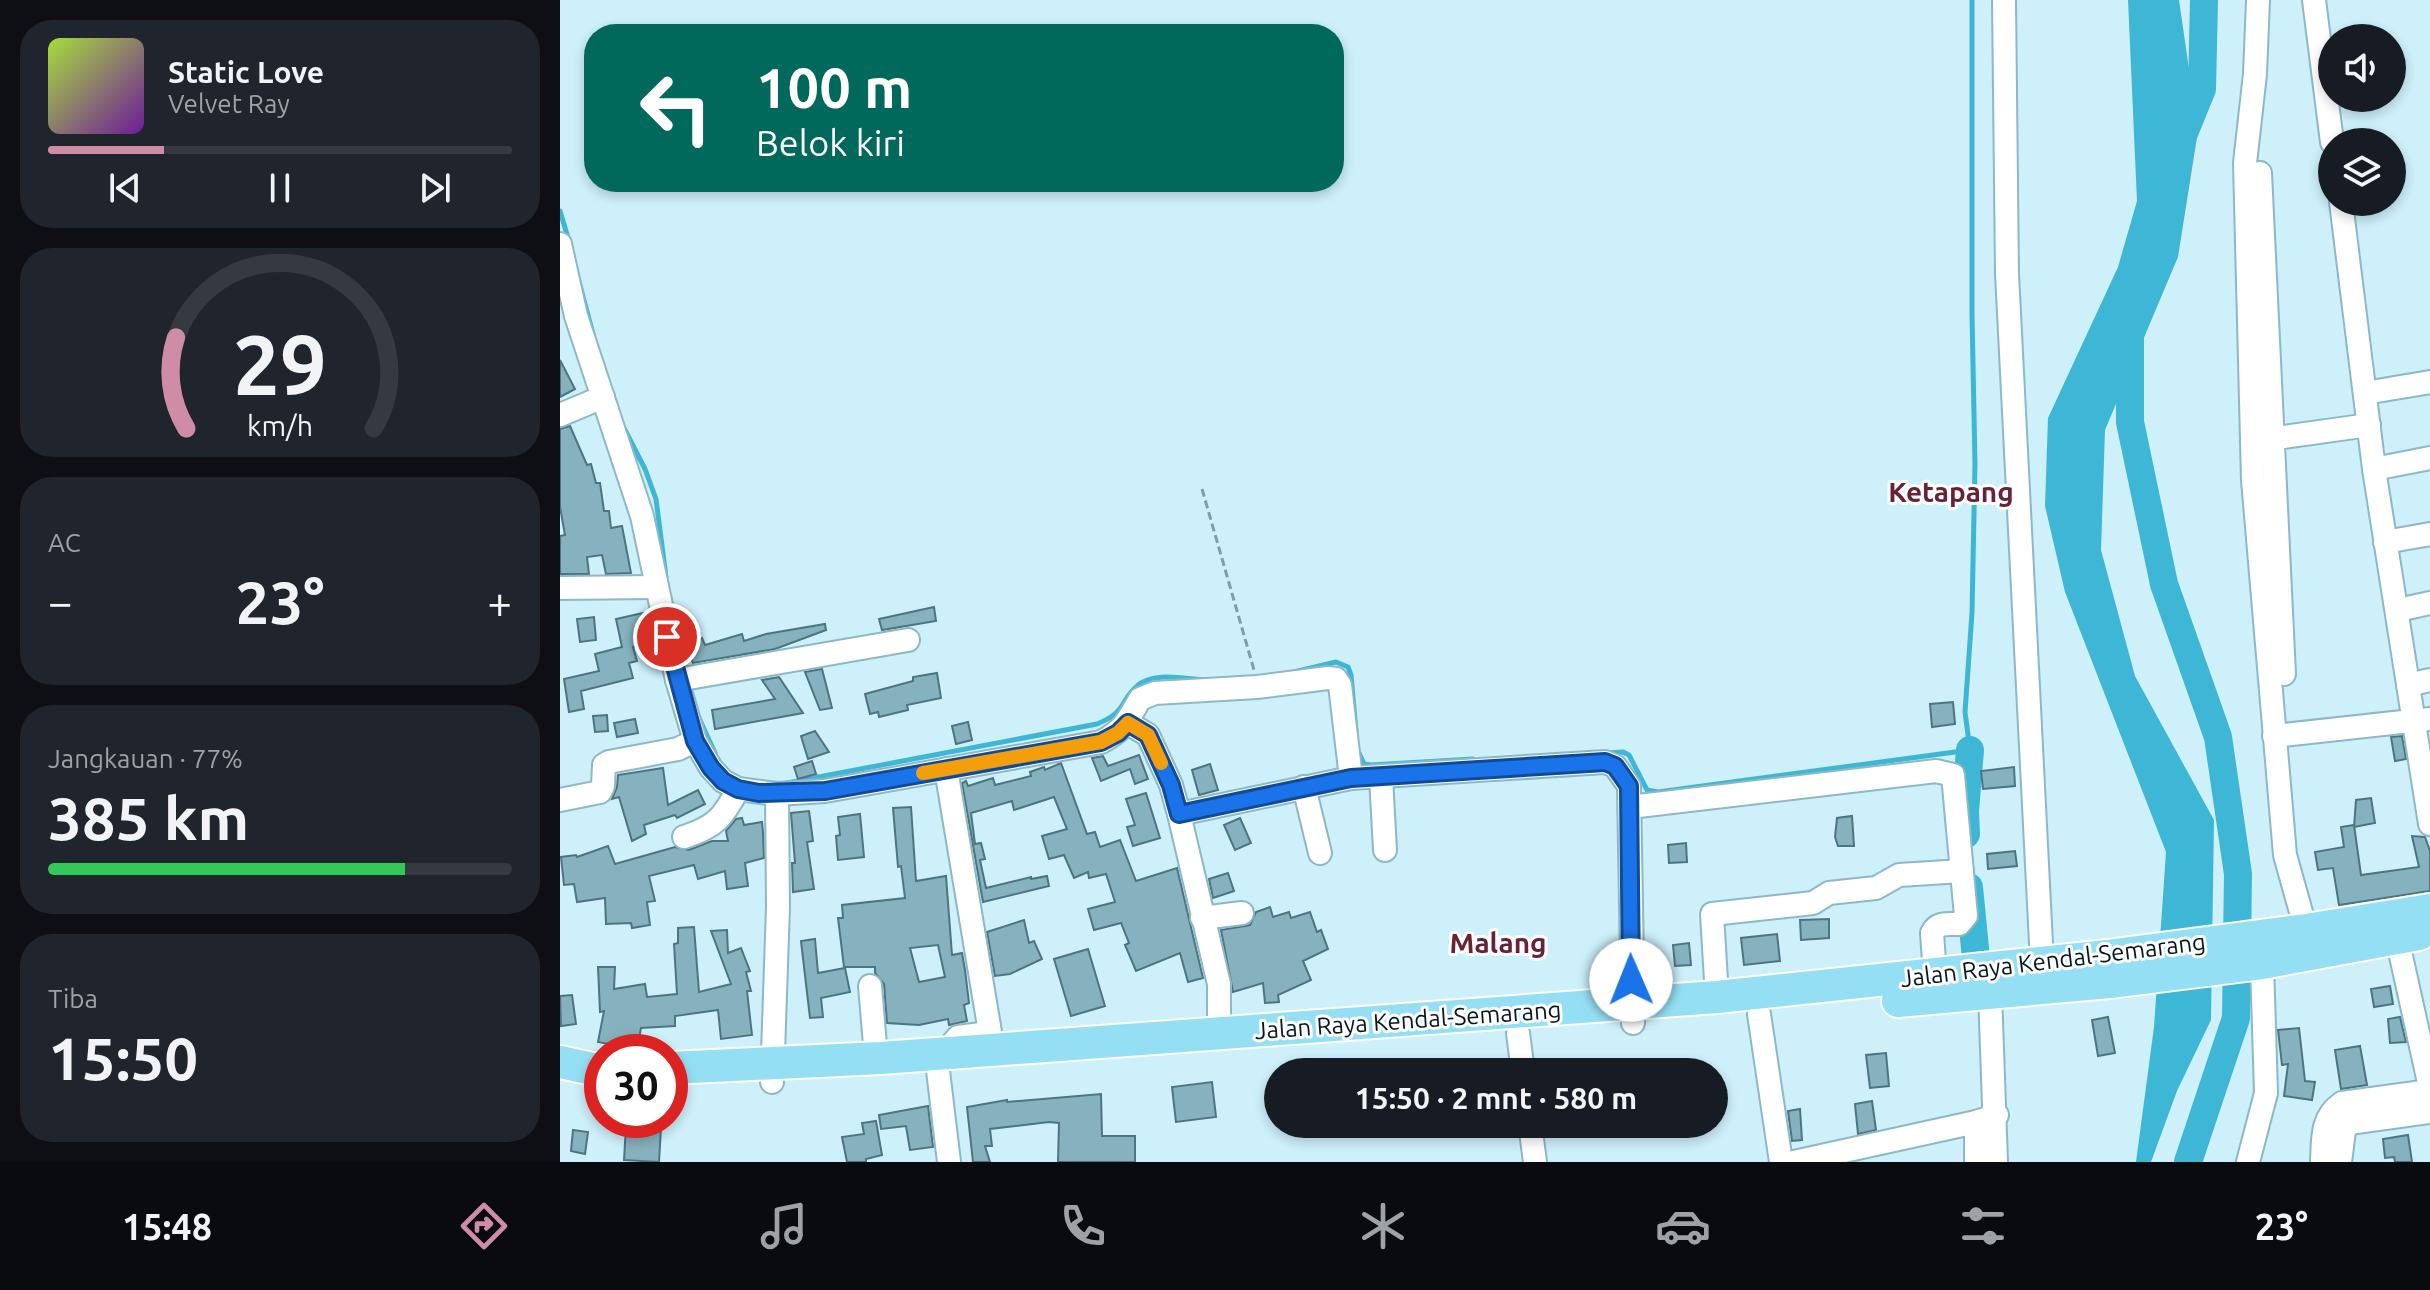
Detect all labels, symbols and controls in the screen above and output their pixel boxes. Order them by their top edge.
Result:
map controls [2318,24,2406,216]
button: sound [2318,24,2406,112]
text: Static Love [168,55,324,89]
icon: left [624,56,728,160]
text: 100 m [756,56,912,119]
text: Velvet Ray [168,89,290,118]
text: Belok kiri [756,122,905,163]
button: layers [2318,128,2406,216]
icon: previous [103,166,147,210]
icon: pause [258,166,302,210]
icon: next [413,166,457,210]
text: 29 [233,316,327,410]
text: km/h [247,409,313,441]
district label: Ketapang [1888,476,2014,507]
text: AC [48,528,81,557]
text: 23° [236,568,324,635]
text: − [48,577,73,626]
text: + [487,577,512,626]
pin [633,603,701,671]
icon: arrive [645,615,689,659]
text: Jangkauan · 77% [48,744,243,773]
text: 385 km [48,784,249,851]
district label: Malang [1449,927,1547,958]
street label: Jalan Raya Kendal-Semarang [1899,928,2207,992]
position arrow [1589,938,1673,1022]
text: Tiba [48,984,98,1013]
street label: Jalan Raya Kendal-Semarang [1254,996,1562,1044]
text: 15:50 [48,1024,198,1091]
speed limit sign: 30 [584,1034,688,1138]
text: 15:50 · 2 mnt · 580 m [1355,1081,1637,1115]
icon: directions [456,1198,512,1254]
icon: music [756,1198,812,1254]
icon: phone [1055,1198,1111,1254]
icon: climate [1355,1198,1411,1254]
icon: car [1655,1198,1711,1254]
icon: filters [1955,1198,2011,1254]
text: 15:48 [122,1206,212,1247]
text: 23° [2255,1206,2308,1247]

